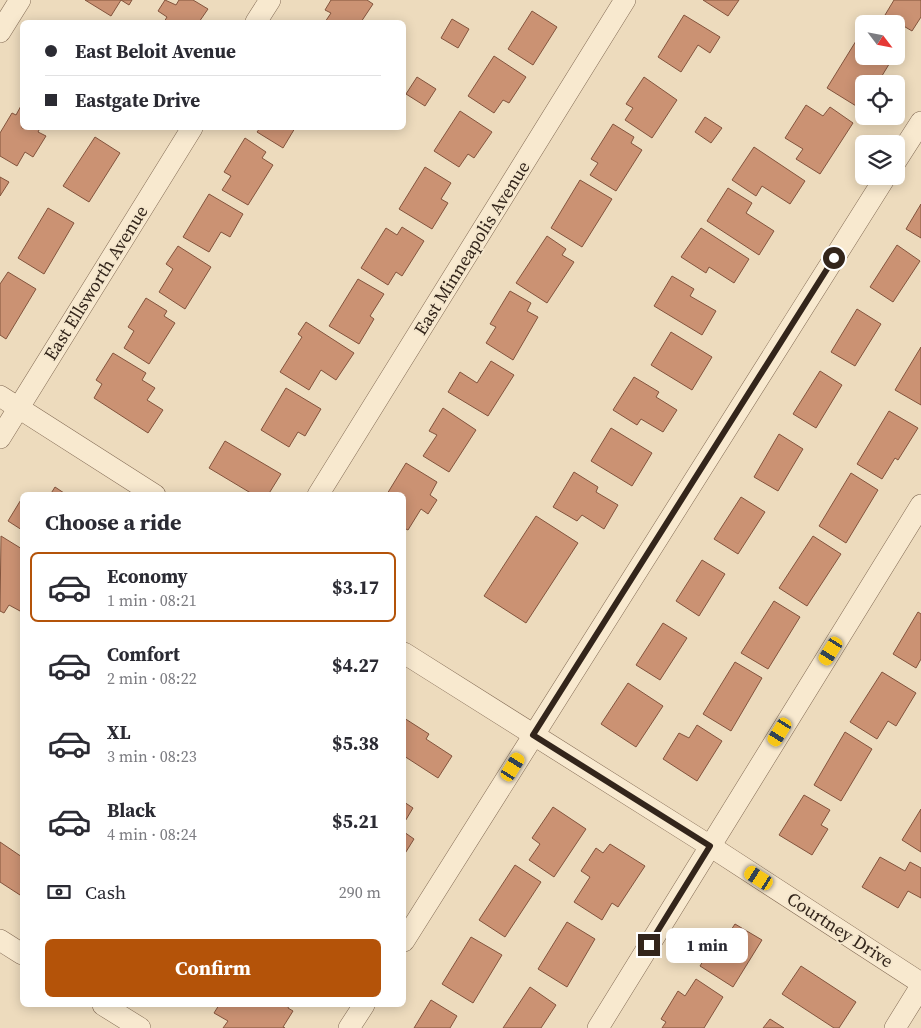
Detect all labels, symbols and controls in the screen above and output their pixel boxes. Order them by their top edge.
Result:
north arrow [855,15,905,65]
map controls [855,15,905,185]
text: East Beloit Avenue [75,38,236,64]
button: locate [855,75,905,125]
text: Eastgate Drive [75,87,200,113]
button: layers [855,135,905,185]
street label: East Minneapolis Avenue [408,156,535,340]
street label: East Ellsworth Avenue [38,200,153,365]
route start [823,247,845,269]
text: Choose a ride [45,507,182,537]
text: Economy [107,563,188,589]
icon: car [47,565,92,610]
text: $3.17 [332,574,379,600]
text: 1 min · 08:21 [107,589,197,611]
car [816,634,845,668]
text: Comfort [107,641,180,667]
icon: car [47,643,92,688]
text: $4.27 [332,652,379,678]
text: 2 min · 08:22 [107,667,197,689]
car [765,715,794,749]
text: XL [107,719,130,745]
icon: car [47,721,92,766]
text: $5.38 [332,730,379,756]
text: 3 min · 08:23 [107,745,197,767]
car [498,750,527,784]
text: Black [107,797,156,823]
icon: car [47,799,92,844]
text: $5.21 [332,808,379,834]
text: 4 min · 08:24 [107,823,197,845]
car [742,864,775,892]
icon: cash [45,878,73,906]
text: Cash [85,879,126,905]
text: 290 m [339,881,381,903]
street label: Courtney Drive [782,886,898,973]
callout: 1 min [666,928,749,962]
route end [638,934,660,956]
text: 1 min [686,934,728,956]
button: Confirm [45,939,381,997]

